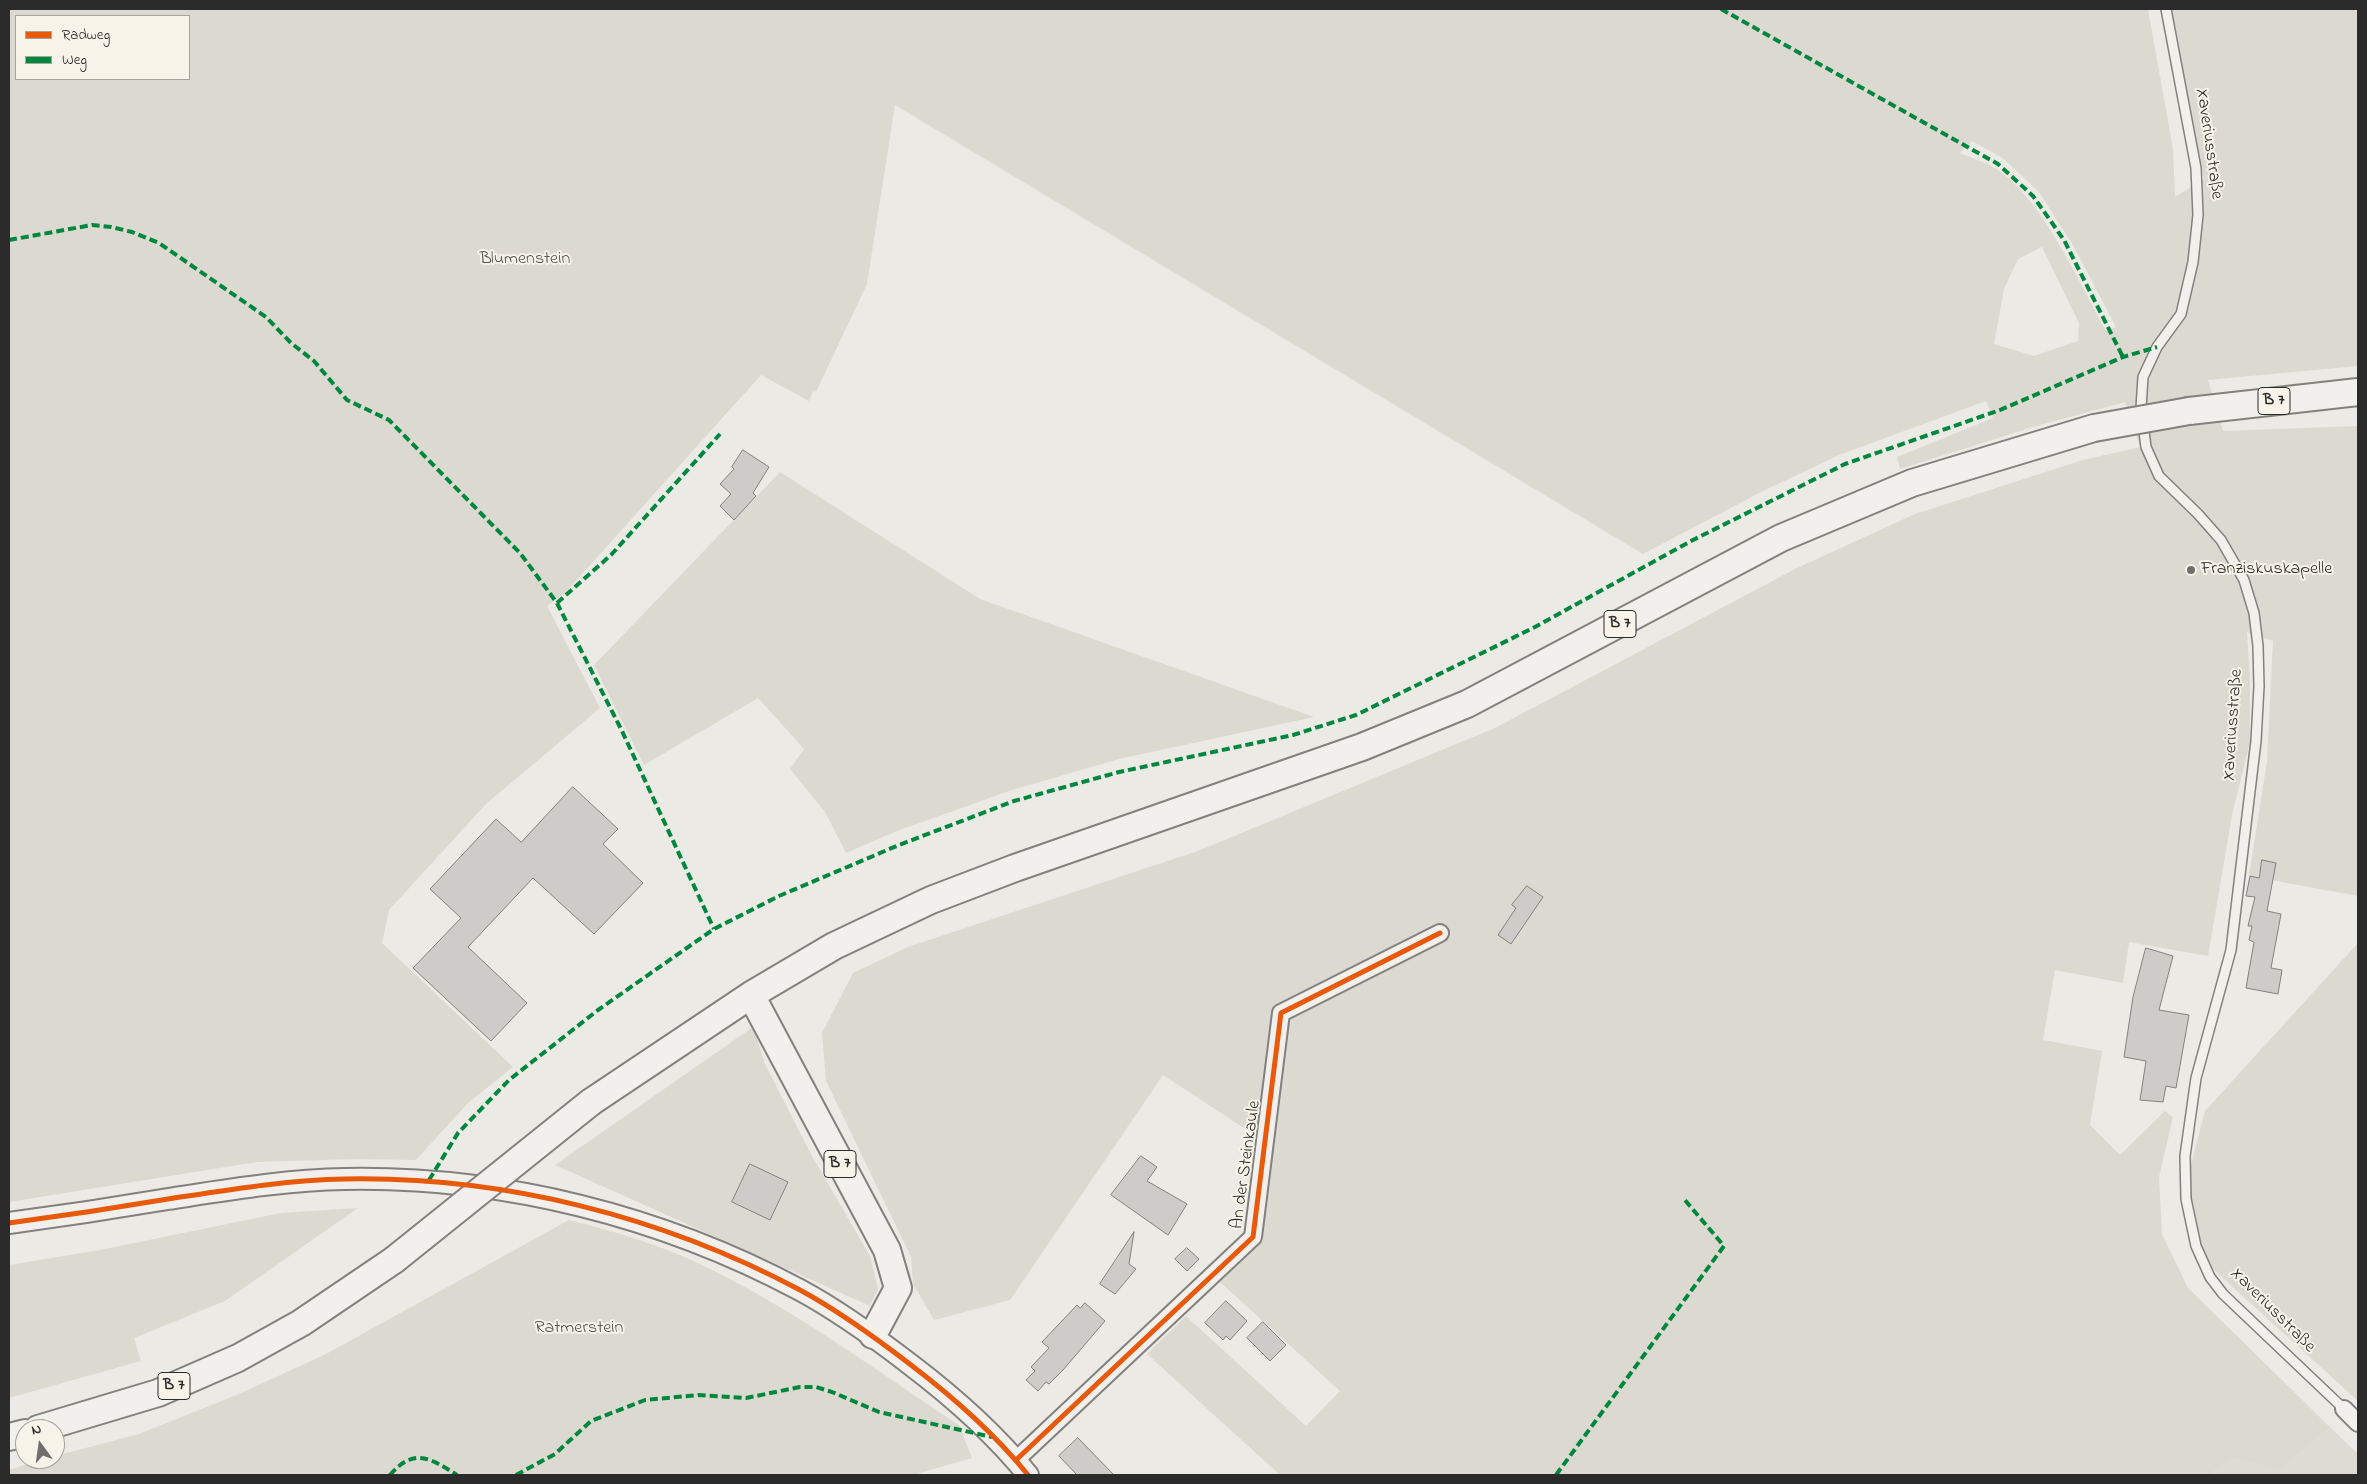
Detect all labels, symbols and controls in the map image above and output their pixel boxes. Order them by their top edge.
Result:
legend [15,15,190,80]
text: Radweg [62,24,110,46]
text: Weg [62,49,87,71]
street label: Xaveriusstraße [2190,87,2226,201]
park label: Blumenstein [480,249,570,271]
road number: B 7 [2258,388,2290,414]
place label: Franziskuskapelle [2201,559,2332,581]
marker: Franziskuskapelle [2185,564,2197,576]
road number: B 7 [1604,610,1636,638]
street label: Xaveriusstraße [2219,668,2249,782]
street label: An der Steinkaule [1227,1099,1267,1231]
road number: B 7 [824,1150,856,1178]
street label: Xaveriusstraße [2225,1264,2319,1358]
park label: Ratmerstein [535,1318,623,1340]
road number: B 7 [158,1372,190,1400]
north arrow [15,1419,65,1469]
text: N [29,1419,44,1441]

